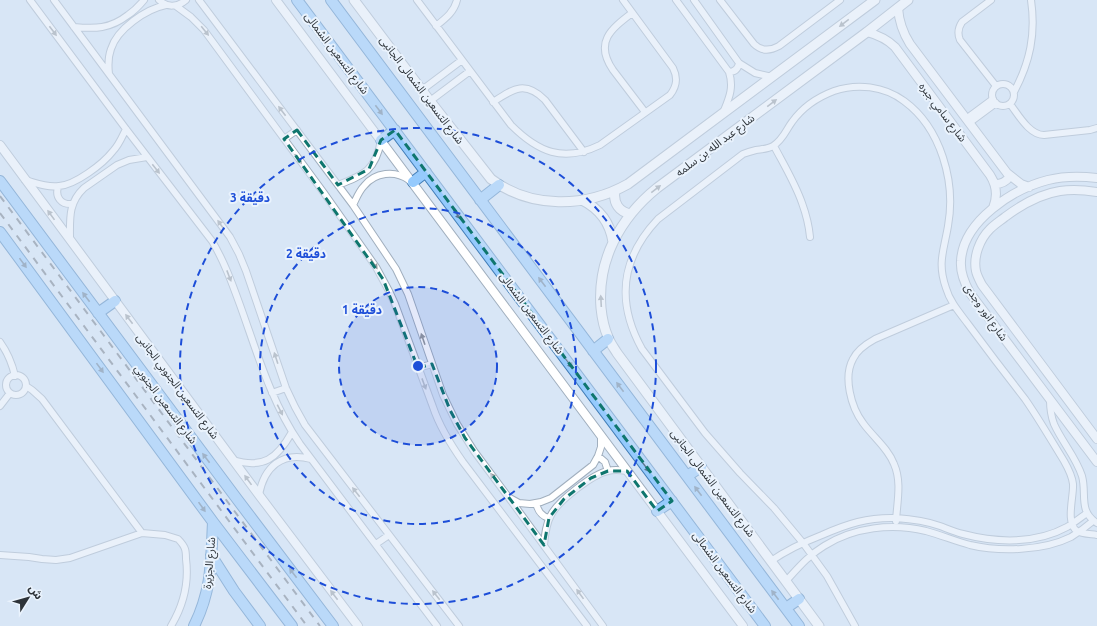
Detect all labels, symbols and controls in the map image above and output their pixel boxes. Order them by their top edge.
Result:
street label: شارع التسعين الشمالى [301,10,372,97]
one-way arrow [838,19,849,28]
one-way arrow [49,26,57,37]
one-way arrow [201,26,209,37]
street label: شارع التسعين الشمالى الجانبى [376,34,467,148]
street label: شارع سامي جبره [914,80,969,146]
one-way arrow [766,99,777,107]
one-way arrow [375,104,383,115]
one-way arrow [278,105,286,116]
street label: شارع عبد الله بن سلمه [673,111,758,180]
one-way arrow [294,153,302,164]
one-way arrow [152,163,161,174]
one-way arrow [651,185,662,193]
text: 3 دقيقة [230,191,270,205]
one-way arrow [453,208,462,219]
one-way arrow [47,209,55,220]
one-way arrow [217,220,225,230]
text: 2 دقيقة [286,247,326,261]
one-way arrow [19,258,27,269]
one-way arrow [370,259,378,270]
one-way arrow [227,270,233,282]
street label: شارع التسعين الشمالى [496,270,567,357]
one-way arrow [538,277,546,288]
street label: شارع انور وجدى [960,281,1010,344]
one-way arrow [82,292,91,303]
one-way arrow [598,294,604,307]
text: 1 دقيقة [342,303,382,317]
one-way arrow [124,314,133,325]
street label: شارع التسعين الجنوبي الجانبى [134,331,222,441]
one-way arrow [420,332,426,344]
one-way arrow [272,351,278,363]
one-way arrow [564,357,573,368]
centre of rings [411,359,425,373]
street label: شارع التسعين الجنوبي [132,362,200,446]
one-way arrow [96,363,104,373]
one-way arrow [421,378,427,390]
one-way arrow [616,381,624,392]
one-way arrow [277,405,283,416]
street label: شارع التسعين الشمالى الجانبى [667,427,758,541]
one-way arrow [202,452,210,463]
one-way arrow [642,461,651,472]
one-way arrow [490,473,499,484]
one-way arrow [244,474,252,485]
one-way arrow [693,485,702,496]
one-way arrow [353,487,361,497]
one-way arrow [198,501,206,512]
street label: شارع التسعين الشمالى [689,529,760,616]
street label: شارع الجزيرة [201,536,219,590]
one-way arrow [288,567,297,578]
north arrow [8,578,48,618]
text: ش [26,582,45,602]
one-way arrow [330,589,338,600]
one-way arrow [576,589,584,600]
one-way arrow [771,589,780,600]
one-way arrow [431,590,440,601]

